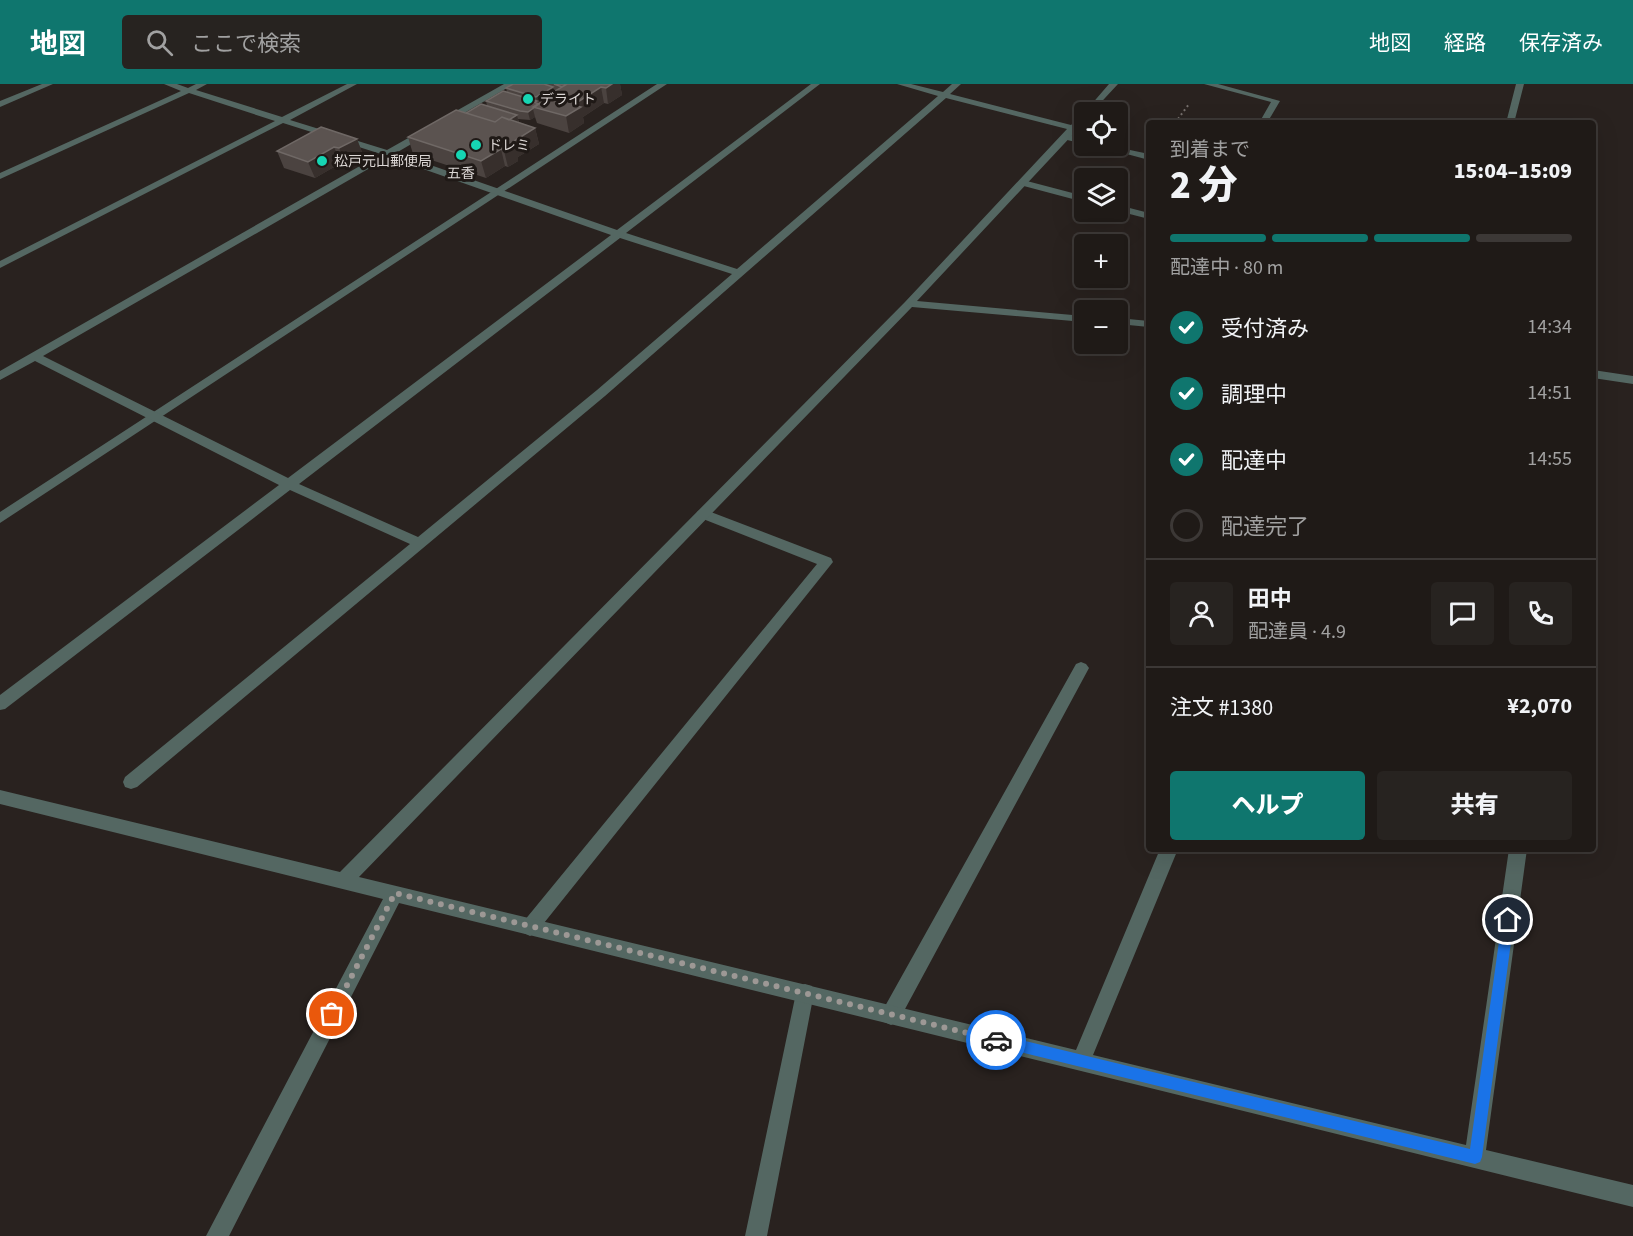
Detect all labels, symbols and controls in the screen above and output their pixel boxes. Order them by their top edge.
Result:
search box [122,15,542,69]
text: 地図 [30,24,86,64]
icon: search [143,26,176,59]
text: ここで検索 [191,28,301,60]
text: 地図 [1369,28,1411,58]
text: 経路 [1444,28,1486,58]
text: 保存済み [1519,28,1603,58]
place label: デライト [540,90,596,110]
marker: デライト [521,92,535,106]
map controls [1074,102,1128,354]
button: locate [1074,102,1128,156]
place label: ドレミ [488,136,530,156]
text: 到着まで [1170,136,1250,164]
marker: ドレミ [469,138,483,152]
marker: 五香 [454,148,468,162]
place label: 松戸元山郵便局 [334,152,432,172]
marker: 松戸元山郵便局 [315,154,329,168]
text: 15:04–15:09 [1454,155,1572,187]
text: 2 分 [1170,158,1238,214]
place label: 五香 [447,164,475,184]
button: layers [1074,168,1128,222]
button: + [1074,234,1128,288]
text: 配達中 · 80 m [1170,254,1283,282]
button: − [1074,300,1128,354]
icon: check [1170,311,1203,344]
text: 受付済み [1221,313,1309,345]
text: 14:34 [1527,313,1572,341]
icon: check [1170,377,1203,410]
text: 調理中 [1221,379,1287,411]
text: 14:51 [1527,379,1572,407]
icon: check [1170,443,1203,476]
text: 配達中 [1221,445,1287,477]
text: 14:55 [1527,445,1572,473]
text: 配達完了 [1221,511,1309,543]
button: person [1170,582,1233,645]
button: chat [1431,582,1494,645]
button: phone [1509,582,1572,645]
text: 田中 [1248,583,1292,615]
text: 配達員 · 4.9 [1248,618,1346,646]
text: ¥2,070 [1507,690,1572,722]
text: 注文 #1380 [1170,692,1273,724]
button: ヘルプ [1170,771,1365,840]
button: 共有 [1377,771,1572,840]
pin [1482,894,1533,945]
icon: home [1491,903,1524,936]
pin [306,988,357,1039]
icon: bag [315,997,348,1030]
courier [966,1010,1026,1070]
icon: car [980,1024,1013,1057]

